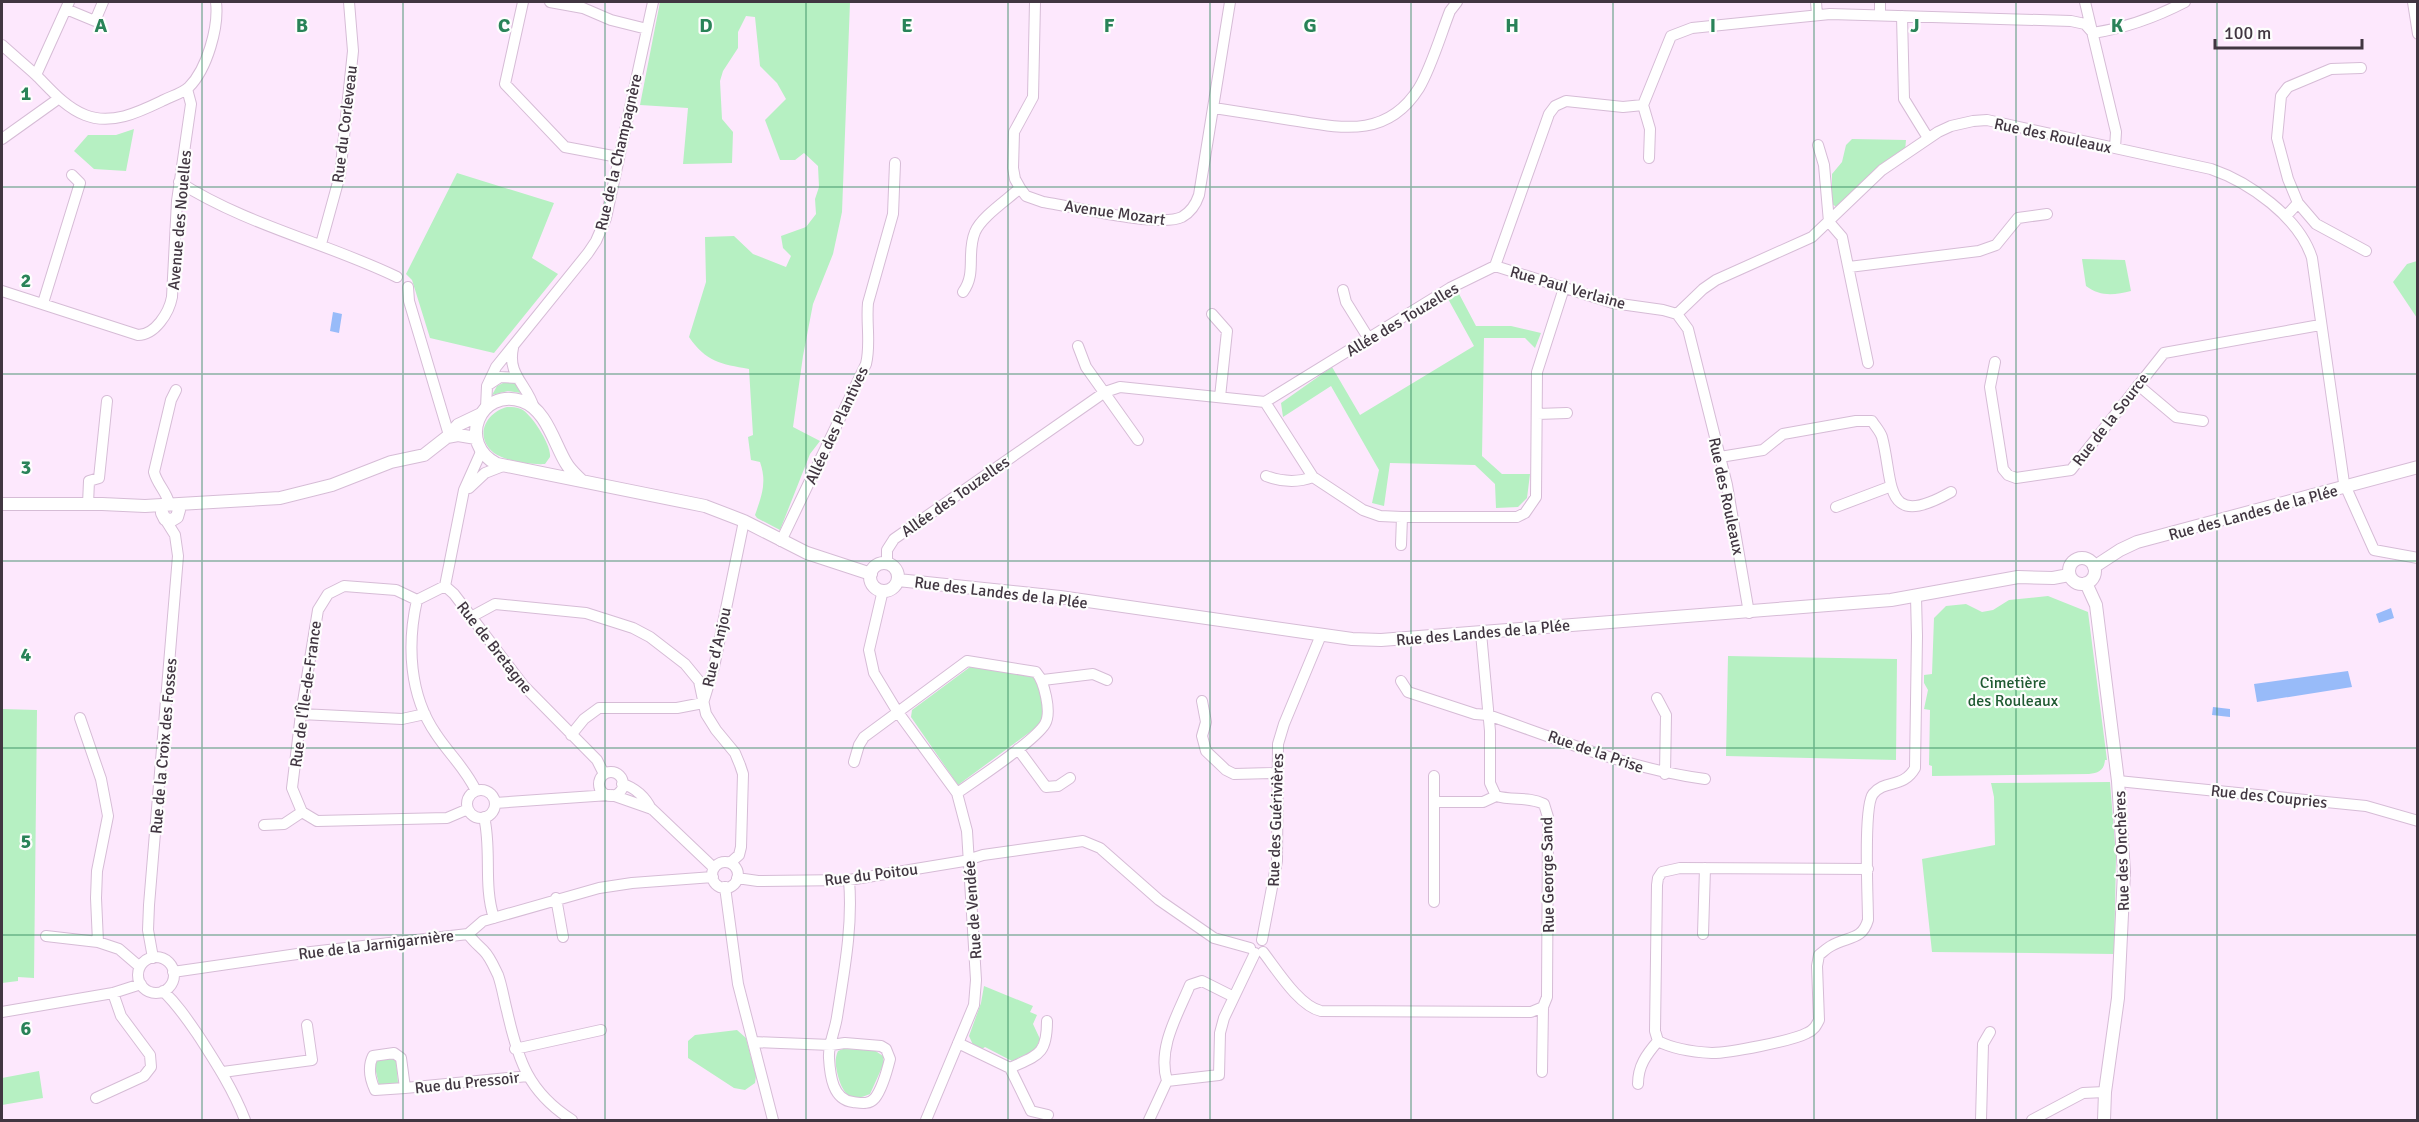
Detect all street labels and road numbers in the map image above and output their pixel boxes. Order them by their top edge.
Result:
street label: Rue du Corleveau [328,64,362,184]
street label: Rue de la Champagnère [591,72,647,233]
street label: Rue des Rouleaux [1992,114,2114,158]
street label: Avenue des Nouelles [164,149,196,291]
street label: Avenue Mozart [1063,196,1167,230]
street label: Rue Paul Verlaine [1508,262,1628,314]
street label: Allée des Touzelles [1343,278,1462,361]
street label: Allée des Plantives [801,363,873,488]
street label: Rue de la Source [2068,369,2153,470]
street label: Rue des Rouleaux [1704,436,1748,557]
street label: Allée des Touzelles [897,452,1014,542]
street label: Rue des Landes de la Plée [2166,481,2340,545]
street label: Rue des Landes de la Plée [913,572,1089,614]
street label: Rue de Bretagne [452,598,536,698]
street label: Rue d'Anjou [698,605,736,689]
street label: Rue des Landes de la Plée [1395,615,1571,651]
street label: Rue de l'Île-de-France [286,619,326,769]
street label: Rue de la Croix des Fosses [146,657,182,835]
street label: Rue de la Prise [1545,726,1646,778]
street label: Rue des Guérivières [1264,753,1288,887]
street label: Rue des Coupries [2210,781,2328,813]
street label: Rue des Onchères [2110,790,2134,912]
street label: Rue George Sand [1537,817,1559,933]
street label: Rue du Poitou [823,859,919,891]
street label: Rue de Vendée [960,860,986,960]
street label: Rue de la Jarnigarnière [297,926,455,964]
street label: Rue du Pressoir [414,1068,521,1098]

